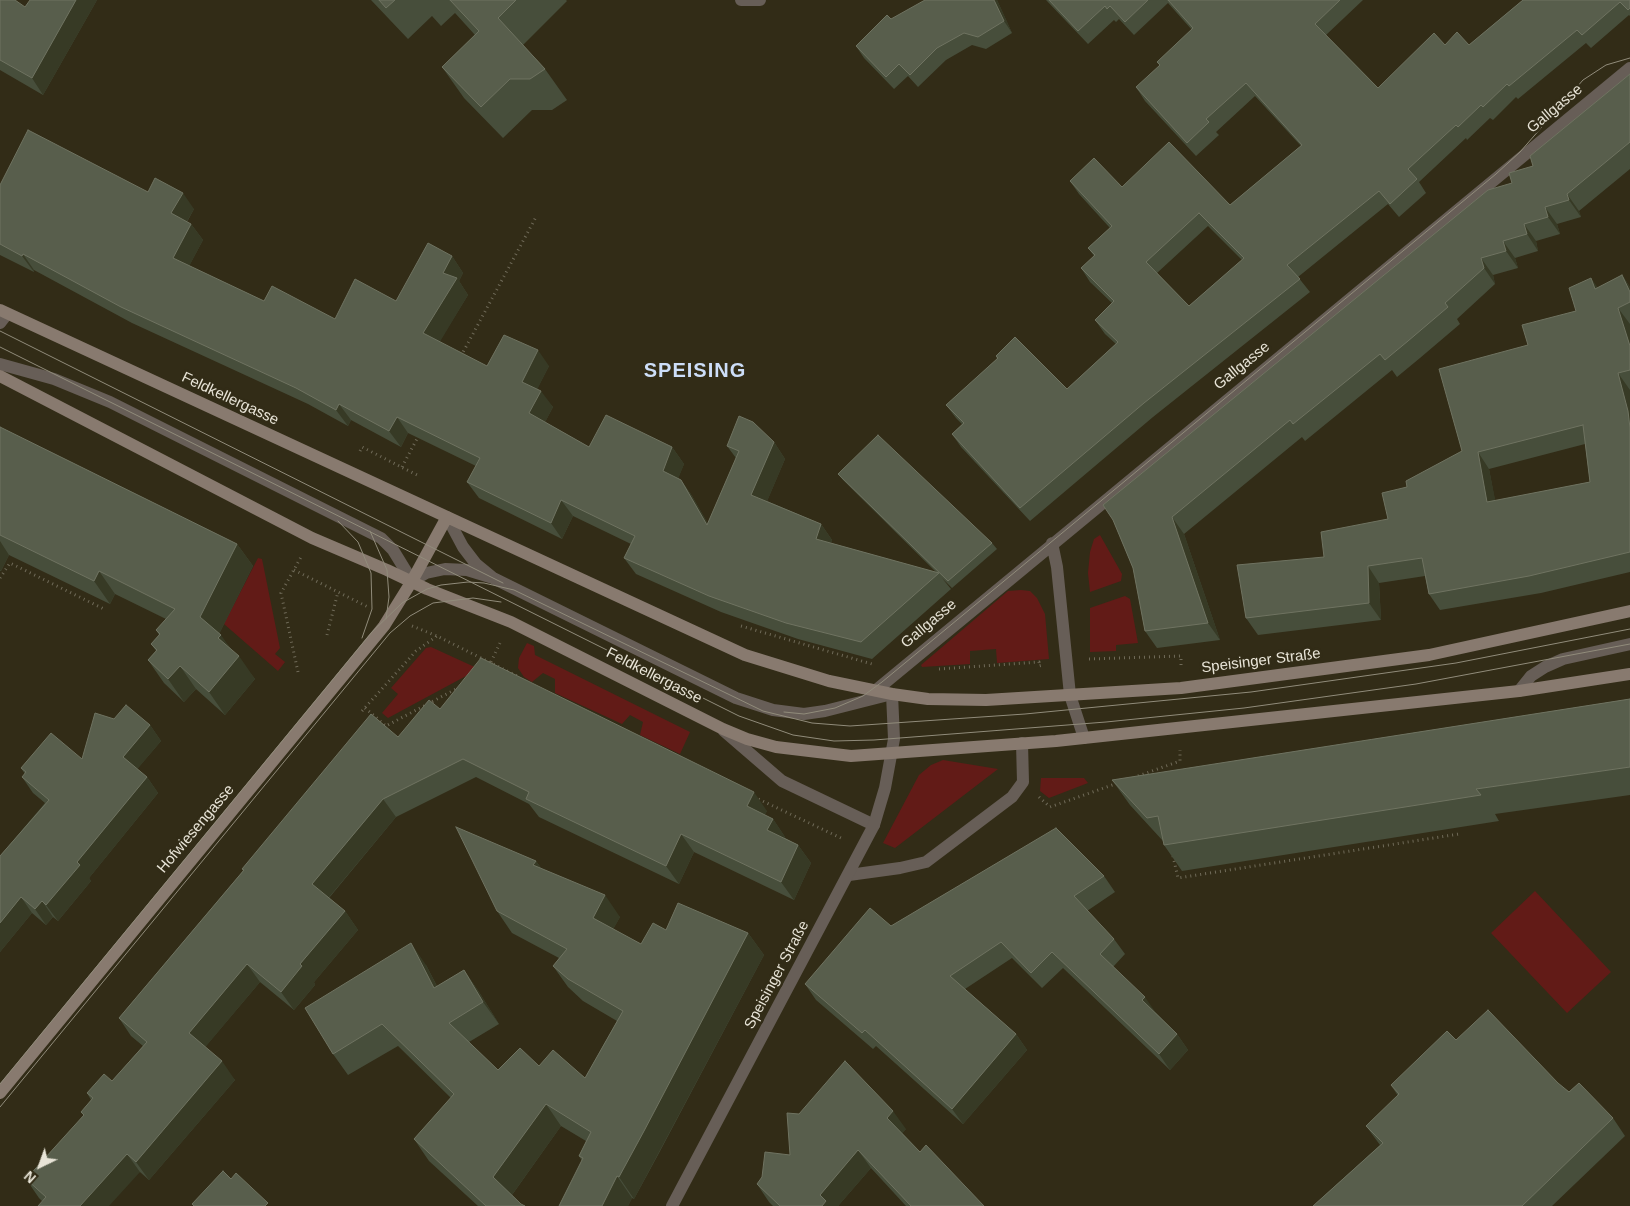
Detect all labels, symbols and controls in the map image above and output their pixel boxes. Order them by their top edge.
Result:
street label: Gallgasse [1524,81,1586,137]
street label: Gallgasse [1210,338,1274,394]
district label: SPEISING [643,359,747,383]
street label: Feldkellergasse [179,369,281,429]
street label: Gallgasse [898,596,960,652]
street label: Feldkellergasse [603,644,705,708]
street label: Speisinger Straße [1200,645,1322,677]
street label: Hofwiesengasse [154,781,238,877]
street label: Speisinger Straße [741,918,813,1032]
north arrow [15,1141,65,1191]
text: N [21,1168,39,1186]

